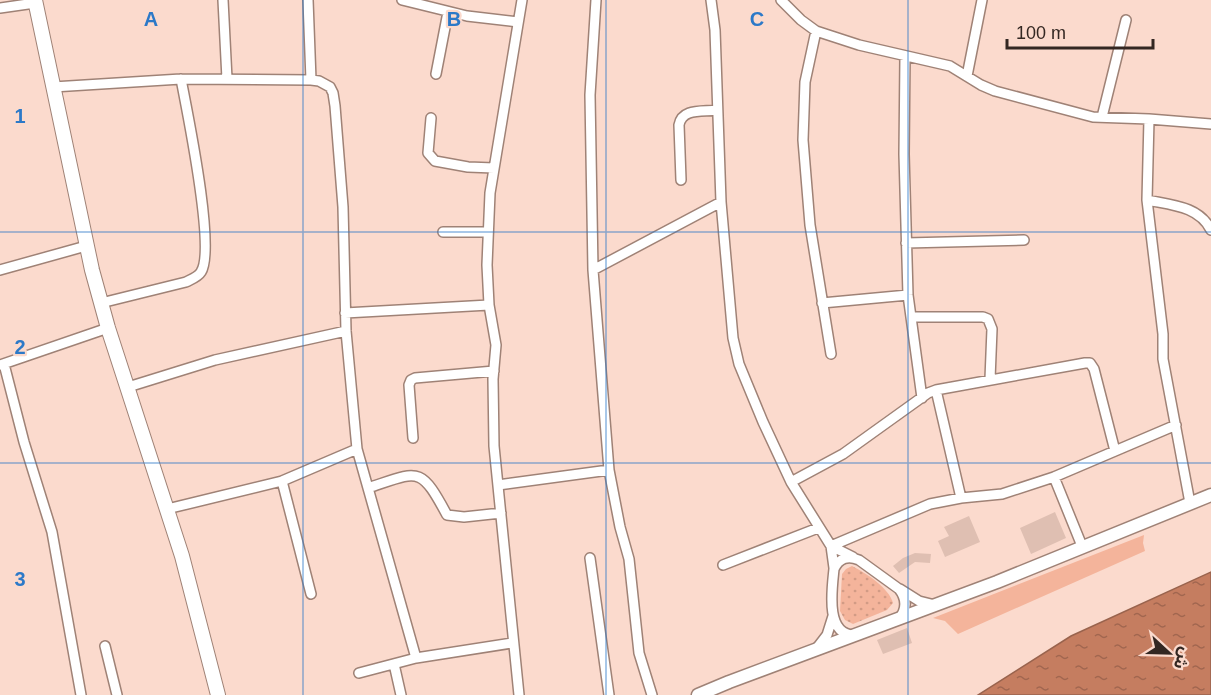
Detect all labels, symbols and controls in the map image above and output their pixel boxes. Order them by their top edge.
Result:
text: A [144,8,158,30]
text: B [447,8,461,30]
text: C [750,8,764,30]
scale bar [1007,12,1152,50]
text: 100 m [1016,23,1066,43]
text: 1 [14,105,26,127]
text: 2 [14,336,26,358]
text: 3 [14,568,26,590]
north arrow [1139,623,1199,683]
text: ش [1170,645,1194,672]

